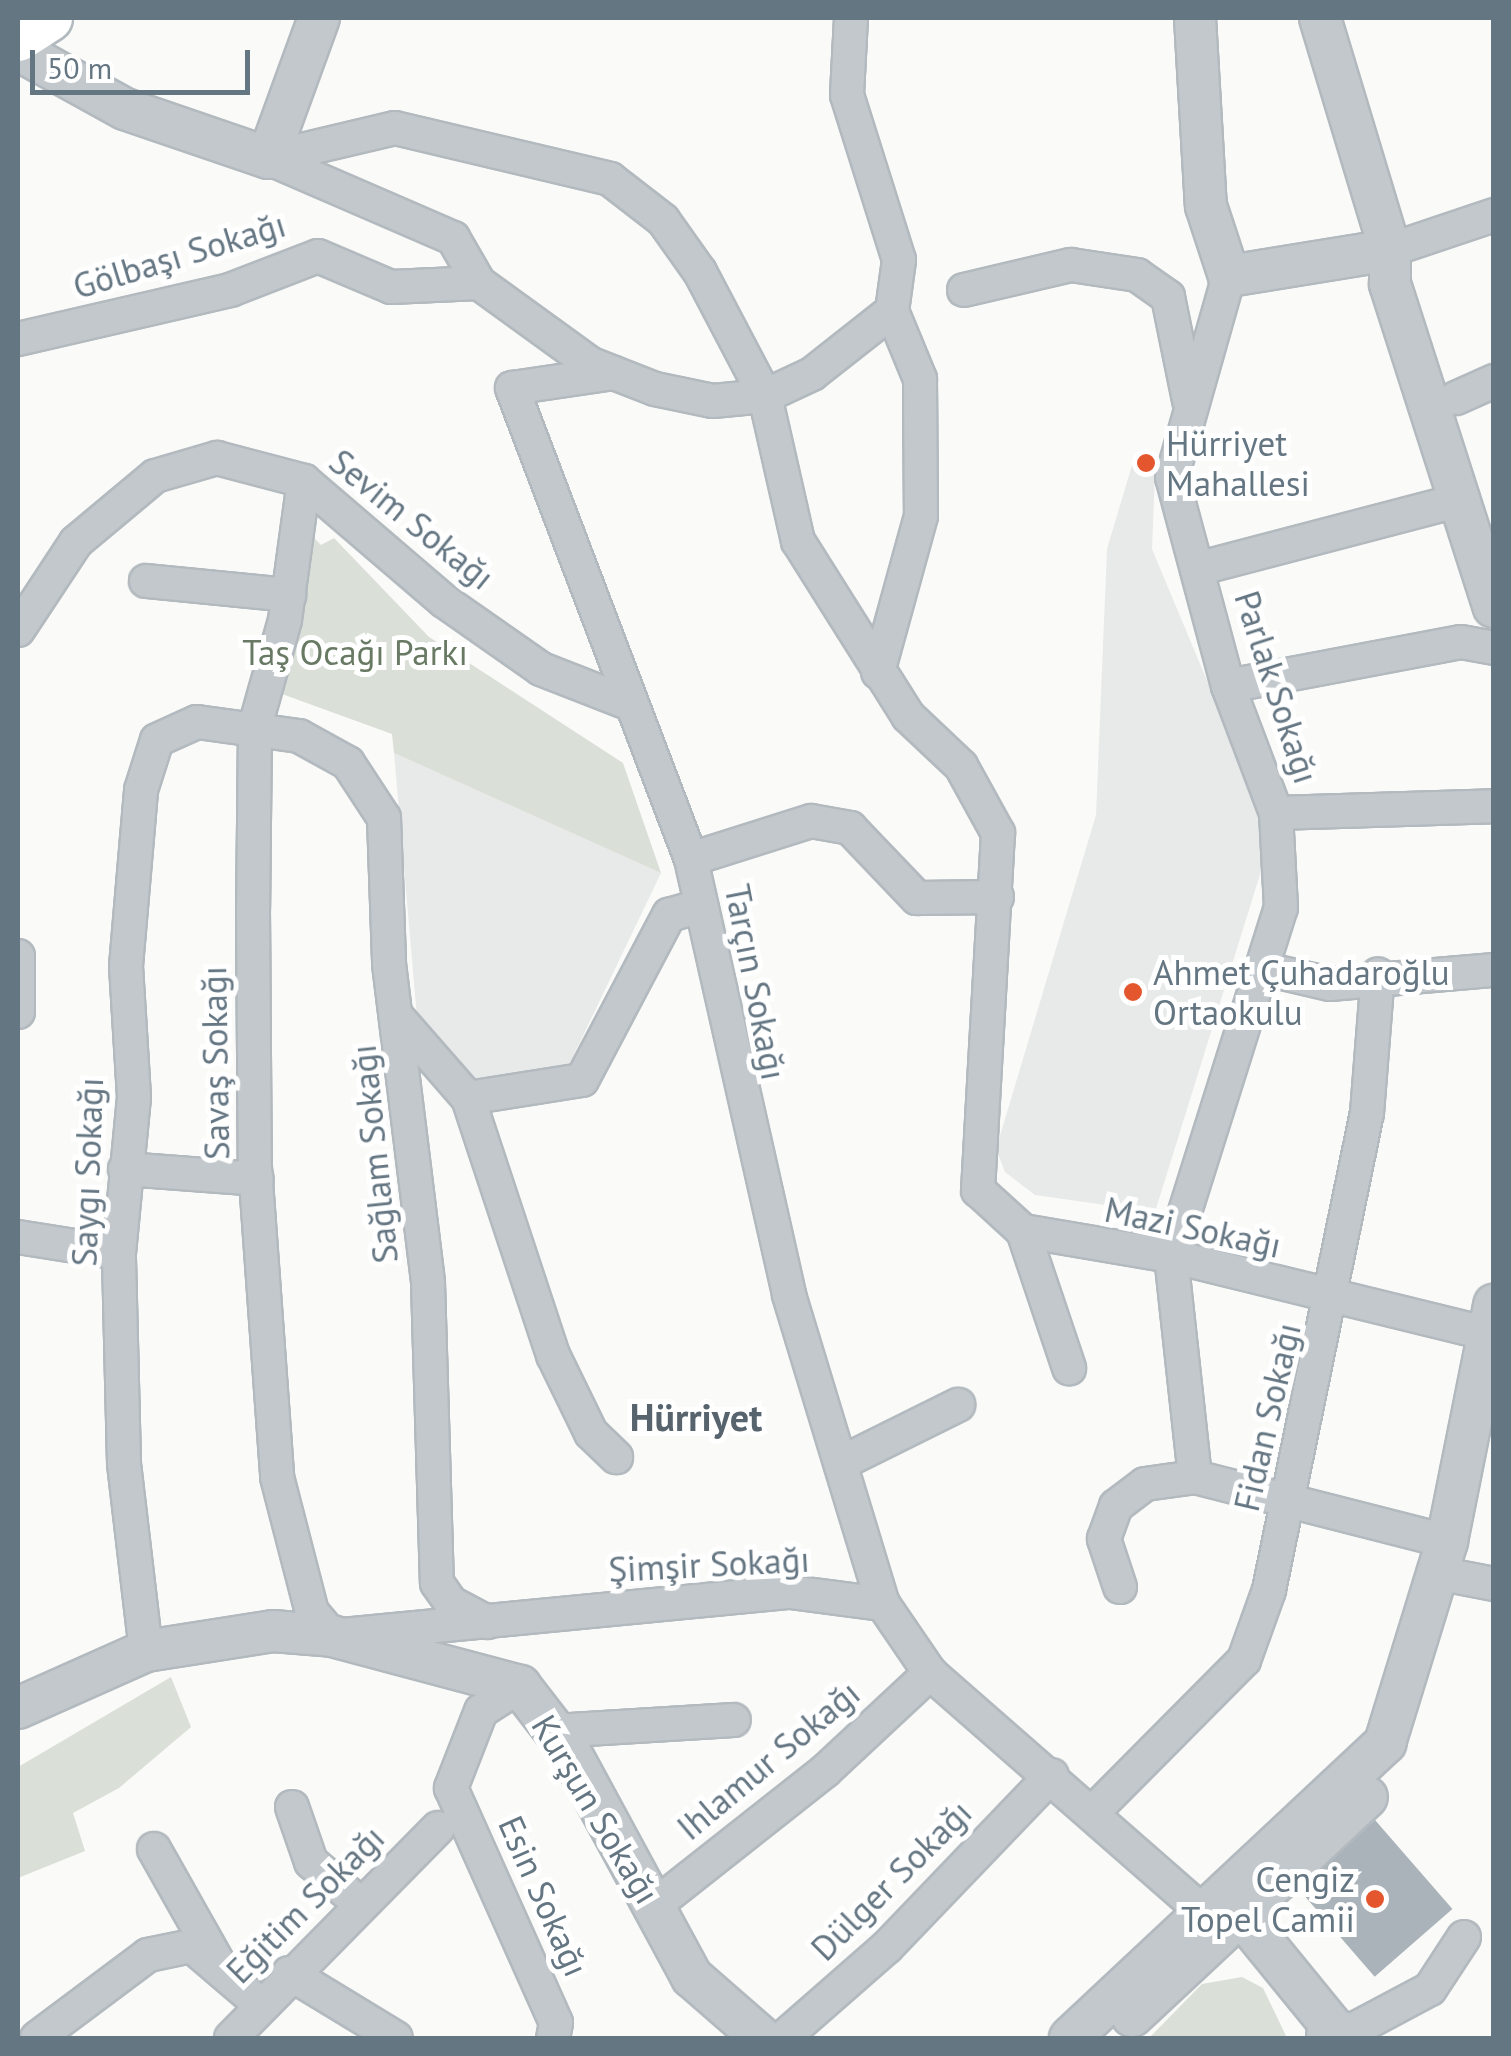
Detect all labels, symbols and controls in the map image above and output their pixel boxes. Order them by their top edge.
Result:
scale bar [35,30,255,92]
text: 50 m [47,48,112,87]
street label: Gölbaşı Sokağı [68,203,290,307]
place label: Hürriyet Mahallesi [1166,422,1310,504]
street label: Sevim Sokağı [321,440,503,598]
marker: Hürriyet Mahallesi [1135,452,1157,474]
street label: Parlak Sokağı [1226,585,1328,789]
park label: Taş Ocağı Parkı [242,631,468,673]
street label: Tarçın Sokağı [716,881,796,1083]
place label: Ahmet Çuhadaroğlu Ortaokulu [1153,951,1450,1033]
street label: Savaş Sokağı [192,966,238,1160]
marker: Ahmet Çuhadaroğlu Ortaokulu [1122,981,1144,1003]
street label: Sağlam Sokağı [342,1043,406,1265]
street label: Saygı Sokağı [63,1077,111,1267]
street label: Mazi Sokağı [1101,1188,1285,1266]
street label: Fidan Sokağı [1225,1319,1309,1515]
district label: Hürriyet [630,1394,762,1440]
street label: Şimşir Sokağı [607,1538,811,1590]
street label: Ihlamur Sokağı [668,1672,868,1848]
street label: Kurşun Sokağı [523,1707,669,1911]
street label: Dülger Sokağı [802,1791,980,1969]
street label: Esin Sokağı [490,1809,598,1983]
street label: Eğitim Sokağı [217,1816,393,1992]
place label: Cengiz Topel Camii [1181,1858,1355,1940]
marker: Cengiz Topel Camii [1364,1888,1386,1910]

